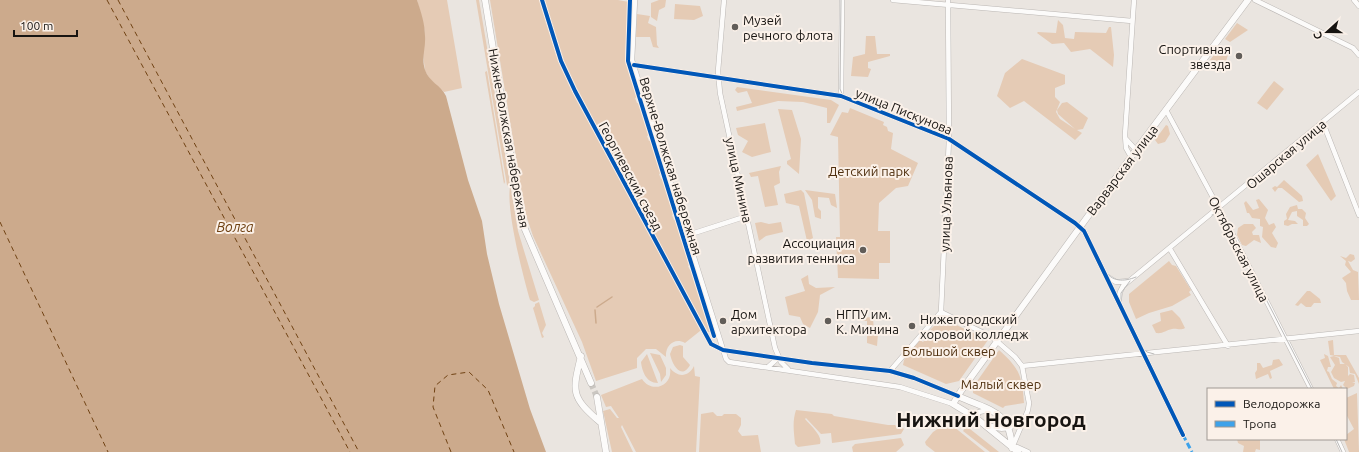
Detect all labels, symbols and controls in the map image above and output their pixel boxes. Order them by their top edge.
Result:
scale bar [14,12,77,38]
north arrow [1307,12,1347,52]
place label: Музей речного флота [743,13,833,42]
text: 100 m [20,19,53,32]
marker: Музей речного флота [730,22,740,32]
text: С [1311,30,1325,41]
place label: Спортивная звезда [1158,42,1231,71]
street label: Нижне-Волжская набережная [486,47,532,229]
marker: Спортивная звезда [1234,51,1244,61]
street label: Верхне-Волжская набережная [637,75,705,257]
street label: улица Пискунова [853,85,955,137]
street label: Ошарская улица [1243,117,1329,191]
street label: Георгиевский съезд [596,119,666,233]
street label: Варварская улица [1084,122,1160,218]
street label: улица Минина [723,136,755,224]
street label: улица Ульянова [937,156,955,252]
park label: Детский парк [828,164,910,178]
street label: Октябрьская улица [1206,194,1272,304]
water label: Волга [216,219,254,235]
place label: Ассоциация развития тенниса [748,236,855,265]
marker: Ассоциация развития тенниса [858,245,868,255]
place label: Дом архитектора [731,307,807,336]
place label: НГПУ им. К. Минина [836,307,899,336]
place label: Нижегородский хоровой колледж [920,312,1029,341]
marker: Дом архитектора [718,316,728,326]
marker: НГПУ им. К. Минина [823,316,833,326]
marker: Нижегородский хоровой колледж [907,321,917,331]
park label: Большой сквер [902,344,996,358]
park label: Малый сквер [961,377,1041,391]
legend [1207,388,1347,440]
text: Велодорожка [1243,397,1320,410]
district label: Нижний Новгород [896,407,1086,431]
text: Тропа [1243,417,1276,430]

